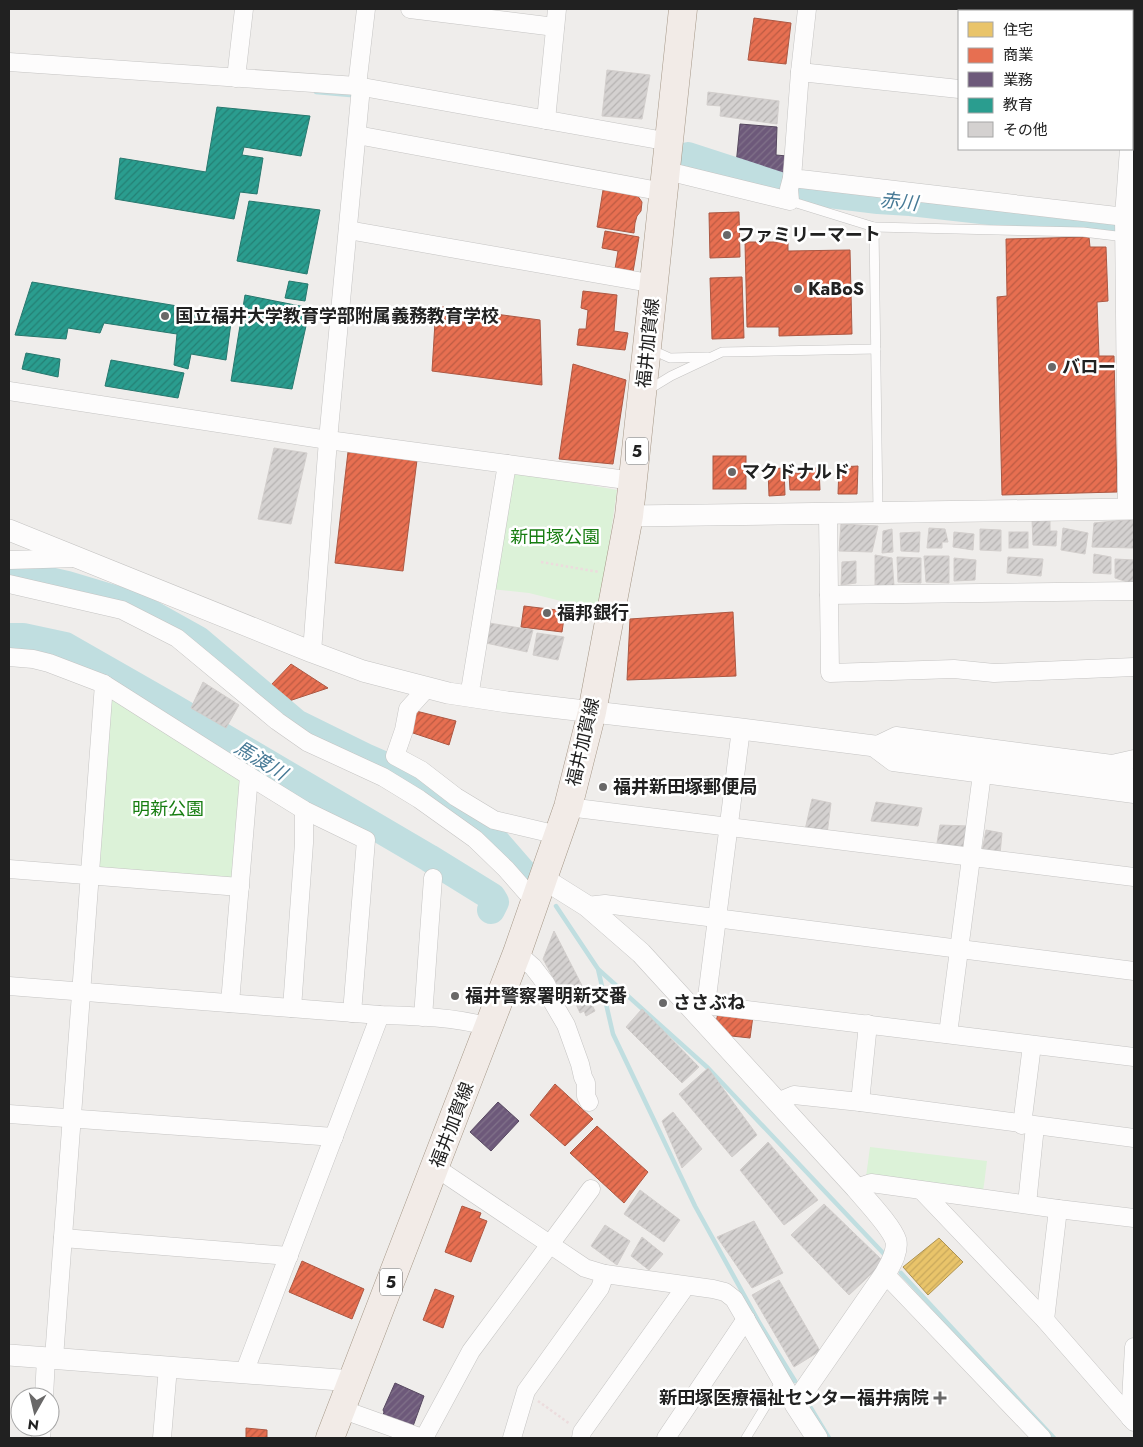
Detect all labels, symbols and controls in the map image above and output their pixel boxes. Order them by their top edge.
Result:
legend [958,10,1133,150]
text: 住宅 [1003,19,1033,41]
text: 商業 [1003,44,1033,66]
text: 業務 [1003,69,1033,91]
text: 教育 [1003,94,1033,116]
text: その他 [1003,119,1048,141]
water label: 赤川 [879,186,921,217]
place label: ファミリーマート [737,222,881,248]
marker: ファミリーマート [721,229,733,241]
place label: KaBoS [808,276,864,302]
marker: KaBoS [792,283,804,295]
street label: 福井加賀線 [630,297,666,389]
place label: 国立福井大学教育学部附属義務教育学校 [175,303,499,329]
marker: 国立福井大学教育学部附属義務教育学校 [159,310,171,322]
place label: バロー [1062,354,1116,380]
marker: バロー [1046,361,1058,373]
road number: 5 [626,438,648,464]
place label: マクドナルド [742,459,850,485]
marker: マクドナルド [726,466,738,478]
park label: 新田塚公園 [510,524,600,550]
place label: 福邦銀行 [557,600,629,626]
marker: 福邦銀行 [541,607,553,619]
street label: 福井加賀線 [560,695,606,789]
water label: 馬渡川 [229,734,294,788]
place label: 福井新田塚郵便局 [613,774,757,800]
marker: 福井新田塚郵便局 [597,781,609,793]
park label: 明新公園 [132,796,204,822]
place label: 福井警察署明新交番 [465,983,627,1009]
marker: 福井警察署明新交番 [449,990,461,1002]
place label: ささぶね [673,990,745,1016]
marker: ささぶね [657,997,669,1009]
street label: 福井加賀線 [424,1078,480,1172]
road number: 5 [380,1268,402,1295]
place label: 新田塚医療福祉センター福井病院 [659,1385,929,1411]
north arrow [10,1387,60,1437]
marker: 新田塚医療福祉センター福井病院 [933,1391,947,1405]
text: N [26,1414,40,1436]

